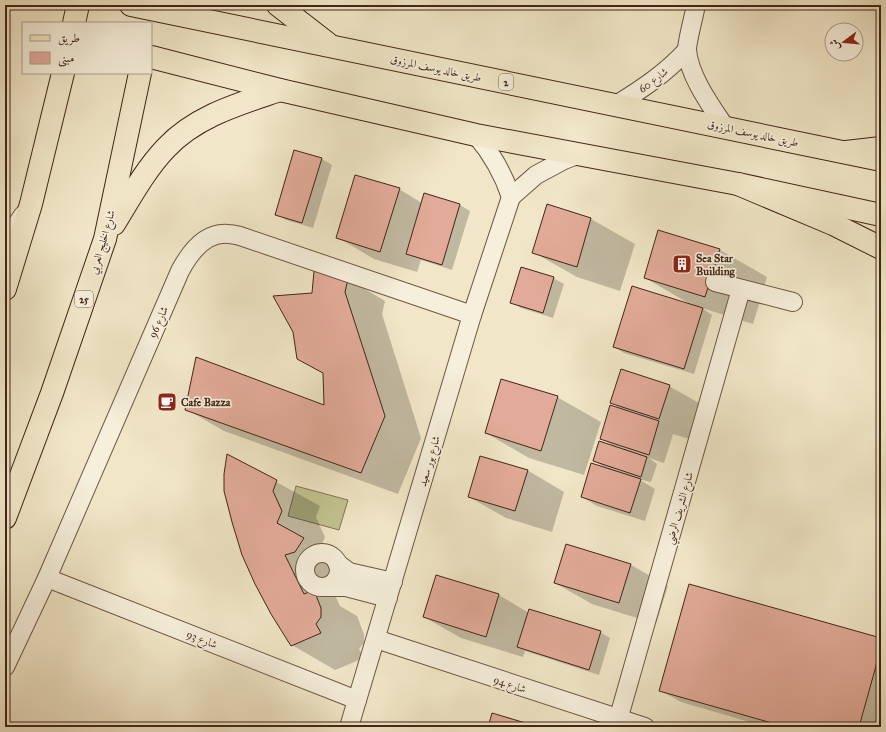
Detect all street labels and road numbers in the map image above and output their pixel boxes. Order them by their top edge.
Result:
street label: طريق خالد يوسف المرزوق [389,52,483,85]
street label: شارع 60 [636,65,672,98]
road number: 2 [499,74,513,90]
street label: طريق خالد يوسف المرزوق [706,117,800,150]
street label: شارع الخليج العربي [87,209,122,277]
road number: 25 [75,291,93,307]
street label: شارع 96 [146,304,174,341]
street label: شارع بور سعيد [416,434,446,489]
street label: شارع الشريف الرضي [663,470,700,547]
street label: شارع 93 [184,628,219,654]
street label: شارع 94 [491,673,528,699]

